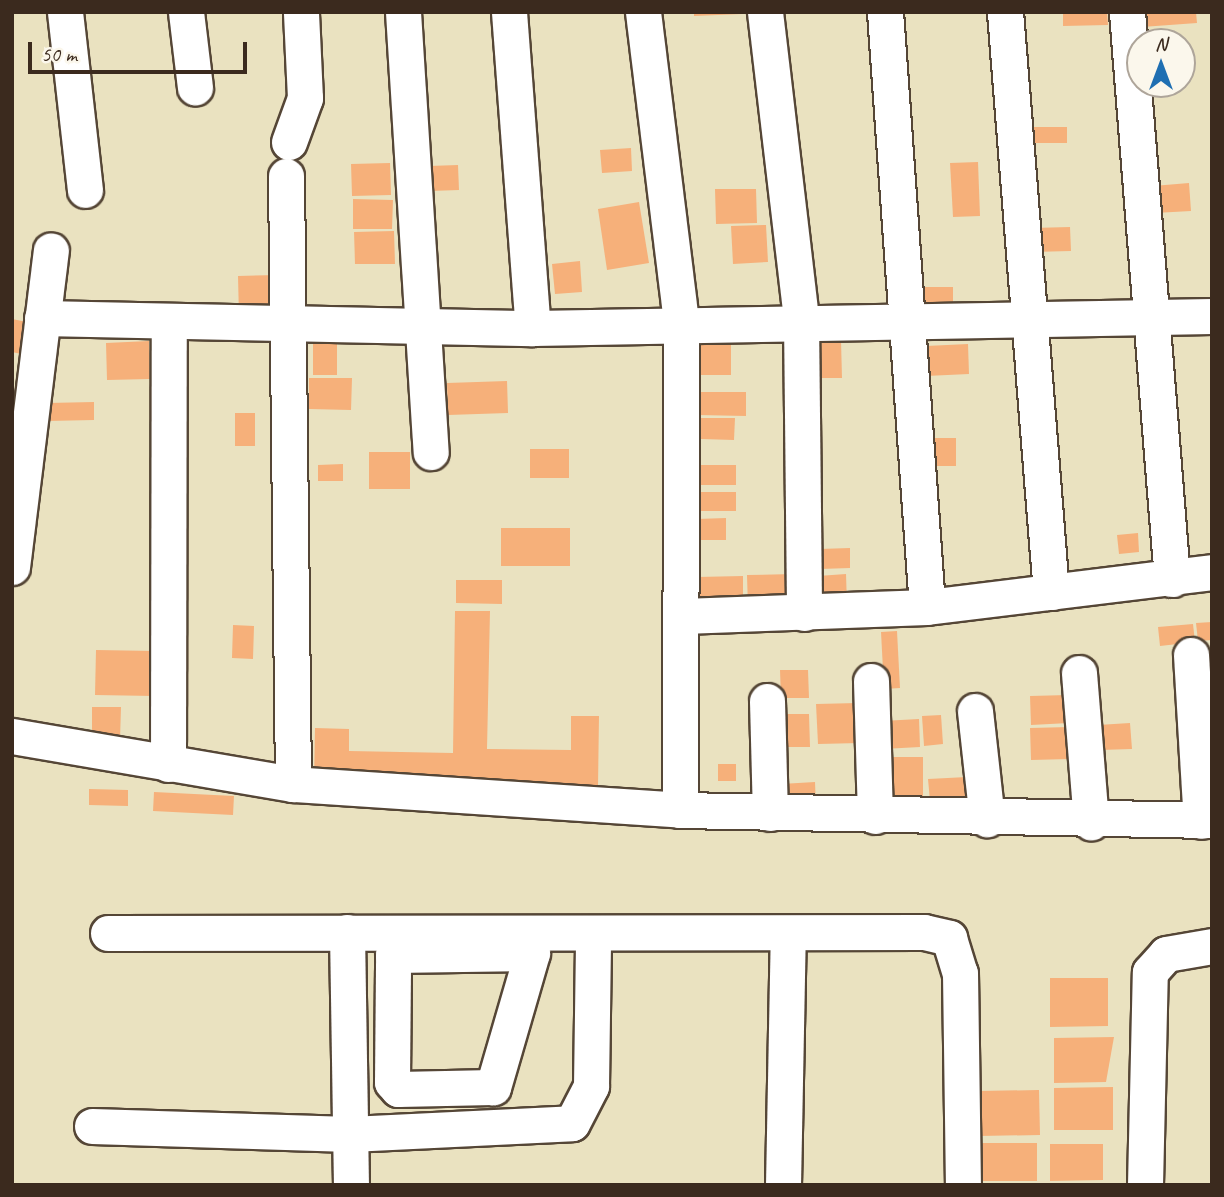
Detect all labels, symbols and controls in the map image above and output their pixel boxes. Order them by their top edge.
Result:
scale bar [32,28,250,72]
north arrow [1126,28,1196,98]
text: N [1155,32,1167,56]
text: 50 m [41,41,77,67]

